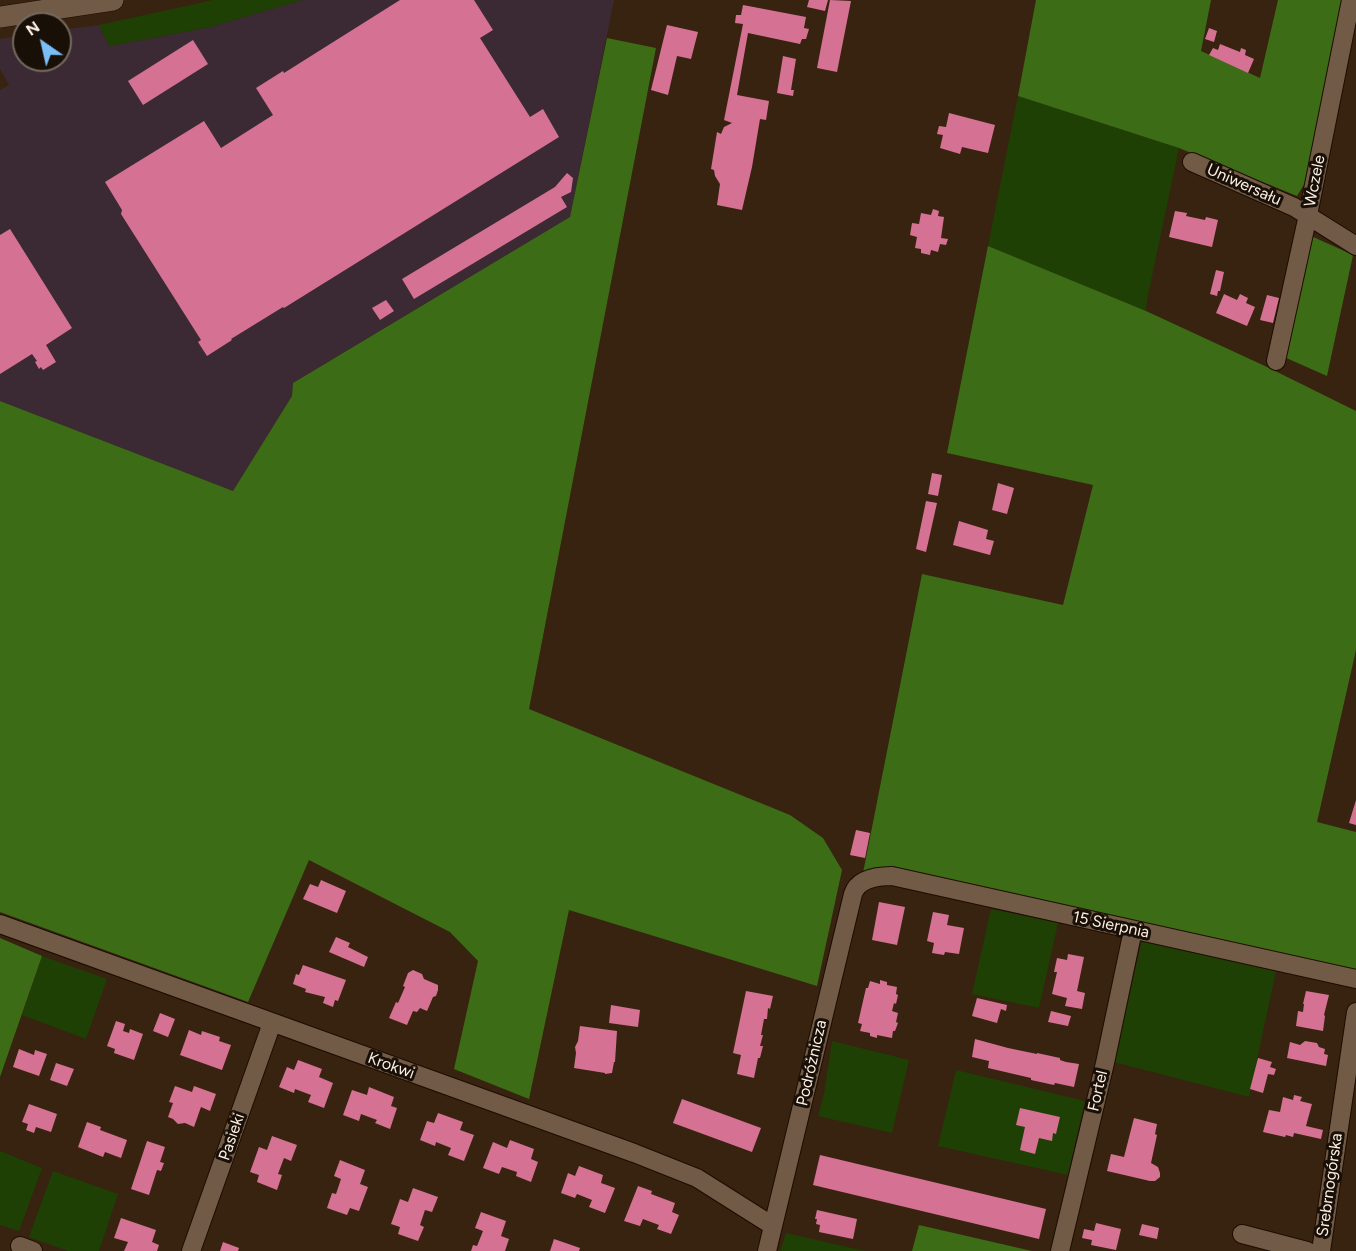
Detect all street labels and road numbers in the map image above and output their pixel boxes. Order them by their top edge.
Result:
street label: Wczele [1301,154,1329,208]
street label: Uniwersału [1204,160,1284,210]
street label: 15 Sierpnia [1071,908,1151,942]
street label: Podróżnicza [793,1018,831,1108]
street label: Krokwi [365,1049,417,1083]
street label: Fortel [1084,1069,1112,1113]
street label: Pasieki [215,1111,249,1163]
street label: Srebrnogórska [1313,1132,1347,1238]

